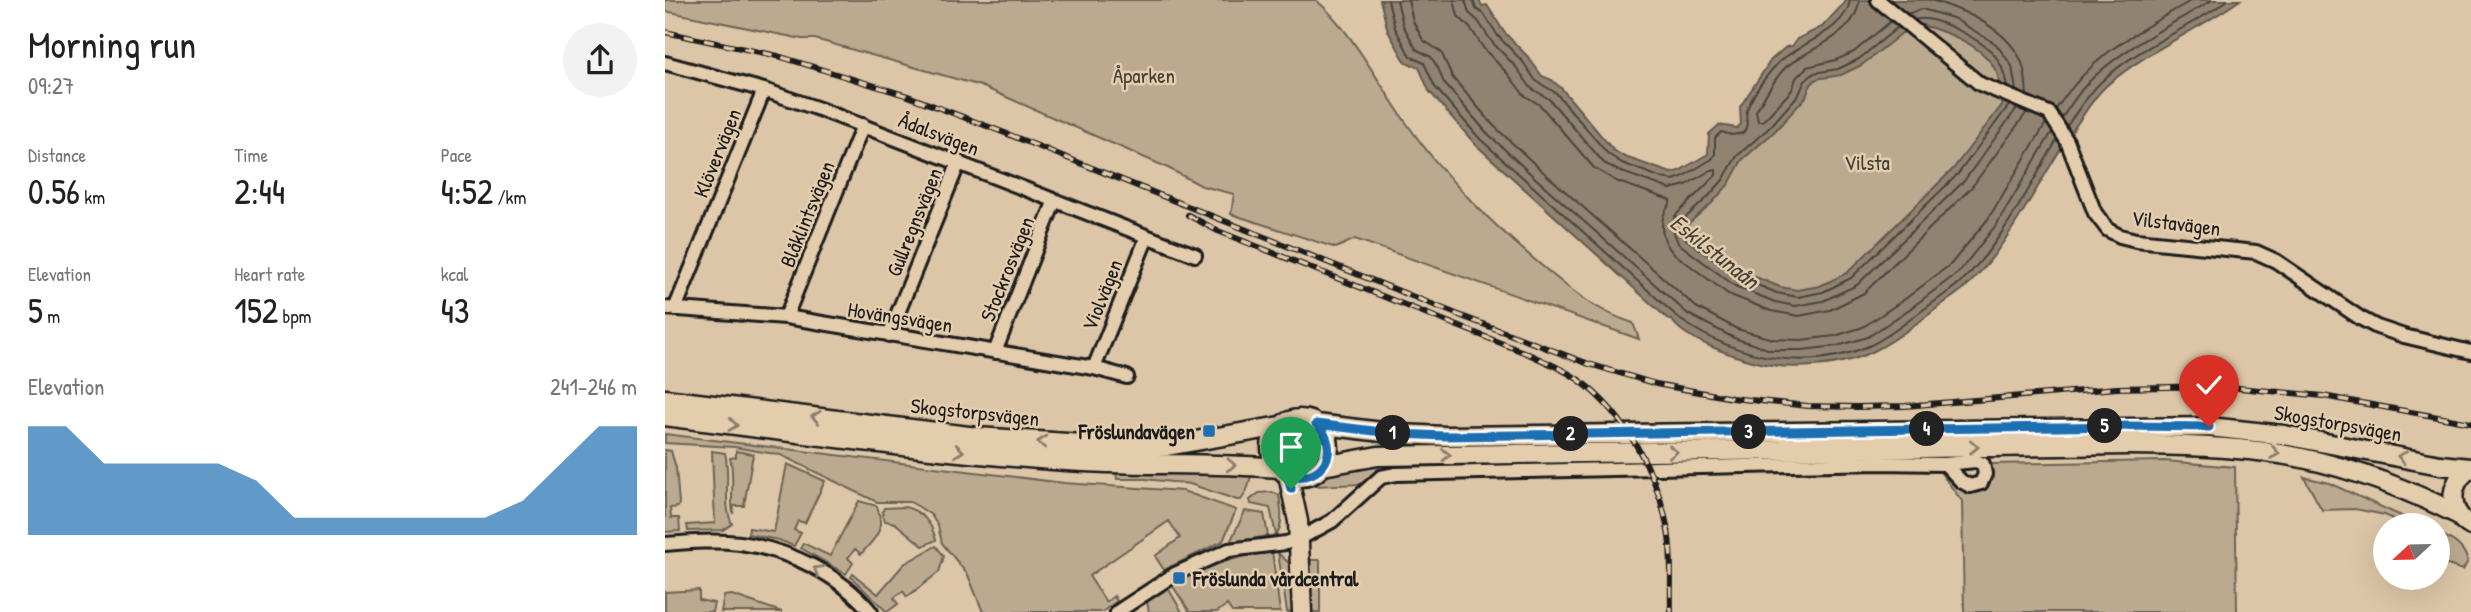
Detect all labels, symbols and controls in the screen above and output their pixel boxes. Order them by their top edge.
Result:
text: Morning run [28,18,196,70]
button: share [563,23,637,97]
park label: Åparken [1113,61,1175,90]
text: 09:27 [28,70,74,101]
street label: Klövervägen [686,104,748,202]
street label: Ådalsvägen [895,105,983,163]
text: Distance [28,142,86,168]
text: Time [234,142,268,168]
text: Pace [441,142,472,168]
park label: Vilsta [1844,148,1890,177]
street label: Blåklintsvägen [773,157,841,271]
street label: Gullregnsvägen [879,163,949,281]
text: 0.56 [28,168,80,215]
text: 2:44 [234,168,285,215]
text: 4:52 [441,168,493,215]
text: km [80,184,105,210]
text: /km [493,184,526,210]
street label: Vilstavägen [2130,203,2222,243]
water label: Eskilstunaån [1664,207,1767,296]
street label: Stockrosvägen [973,212,1041,326]
street label: Violvägen [1075,255,1129,335]
text: Elevation [28,261,91,287]
text: Heart rate [234,261,305,287]
text: kcal [441,261,468,287]
text: 5 [28,287,43,334]
text: 152 [234,287,278,334]
text: 43 [441,287,469,334]
street label: Hovängsvägen [846,294,954,340]
text: m [43,303,60,329]
text: bpm [278,303,311,329]
pin [2179,355,2239,427]
icon: check [2190,366,2228,404]
text: Elevation [28,371,104,402]
text: 241–246 m [550,371,637,402]
street label: Skogstorpsvägen [909,391,1041,433]
street label: Skogstorpsvägen [2272,398,2404,448]
pin: 5 [2087,408,2123,444]
one-way arrow [810,410,822,425]
pin: 4 [1909,412,1945,446]
text: 5 [2100,412,2109,438]
pin: 3 [1731,414,1767,450]
text: 4 [1923,415,1930,441]
pin: 1 [1375,416,1411,450]
pin: 2 [1553,416,1588,452]
one-way arrow [727,417,739,432]
place label: Fröslundavägen [1078,417,1195,447]
pin [1261,417,1321,489]
text: 3 [1744,418,1753,444]
text: 1 [1389,419,1396,445]
text: 2 [1566,420,1575,446]
marker: Fröslundavägen [1201,423,1217,439]
icon: arrive [1272,428,1310,466]
one-way arrow [1036,435,1047,450]
one-way arrow [1970,439,1980,455]
one-way arrow [953,444,964,459]
one-way arrow [1669,444,1679,460]
one-way arrow [2269,445,2281,460]
one-way arrow [1441,447,1452,463]
one-way arrow [2396,451,2408,466]
one-way arrow [1225,458,1236,473]
north arrow [2373,513,2450,590]
map controls [2373,513,2450,590]
place label: Fröslunda vårdcentral [1192,564,1359,593]
one-way arrow [812,565,825,578]
marker: Fröslunda vårdcentral [1171,570,1187,586]

